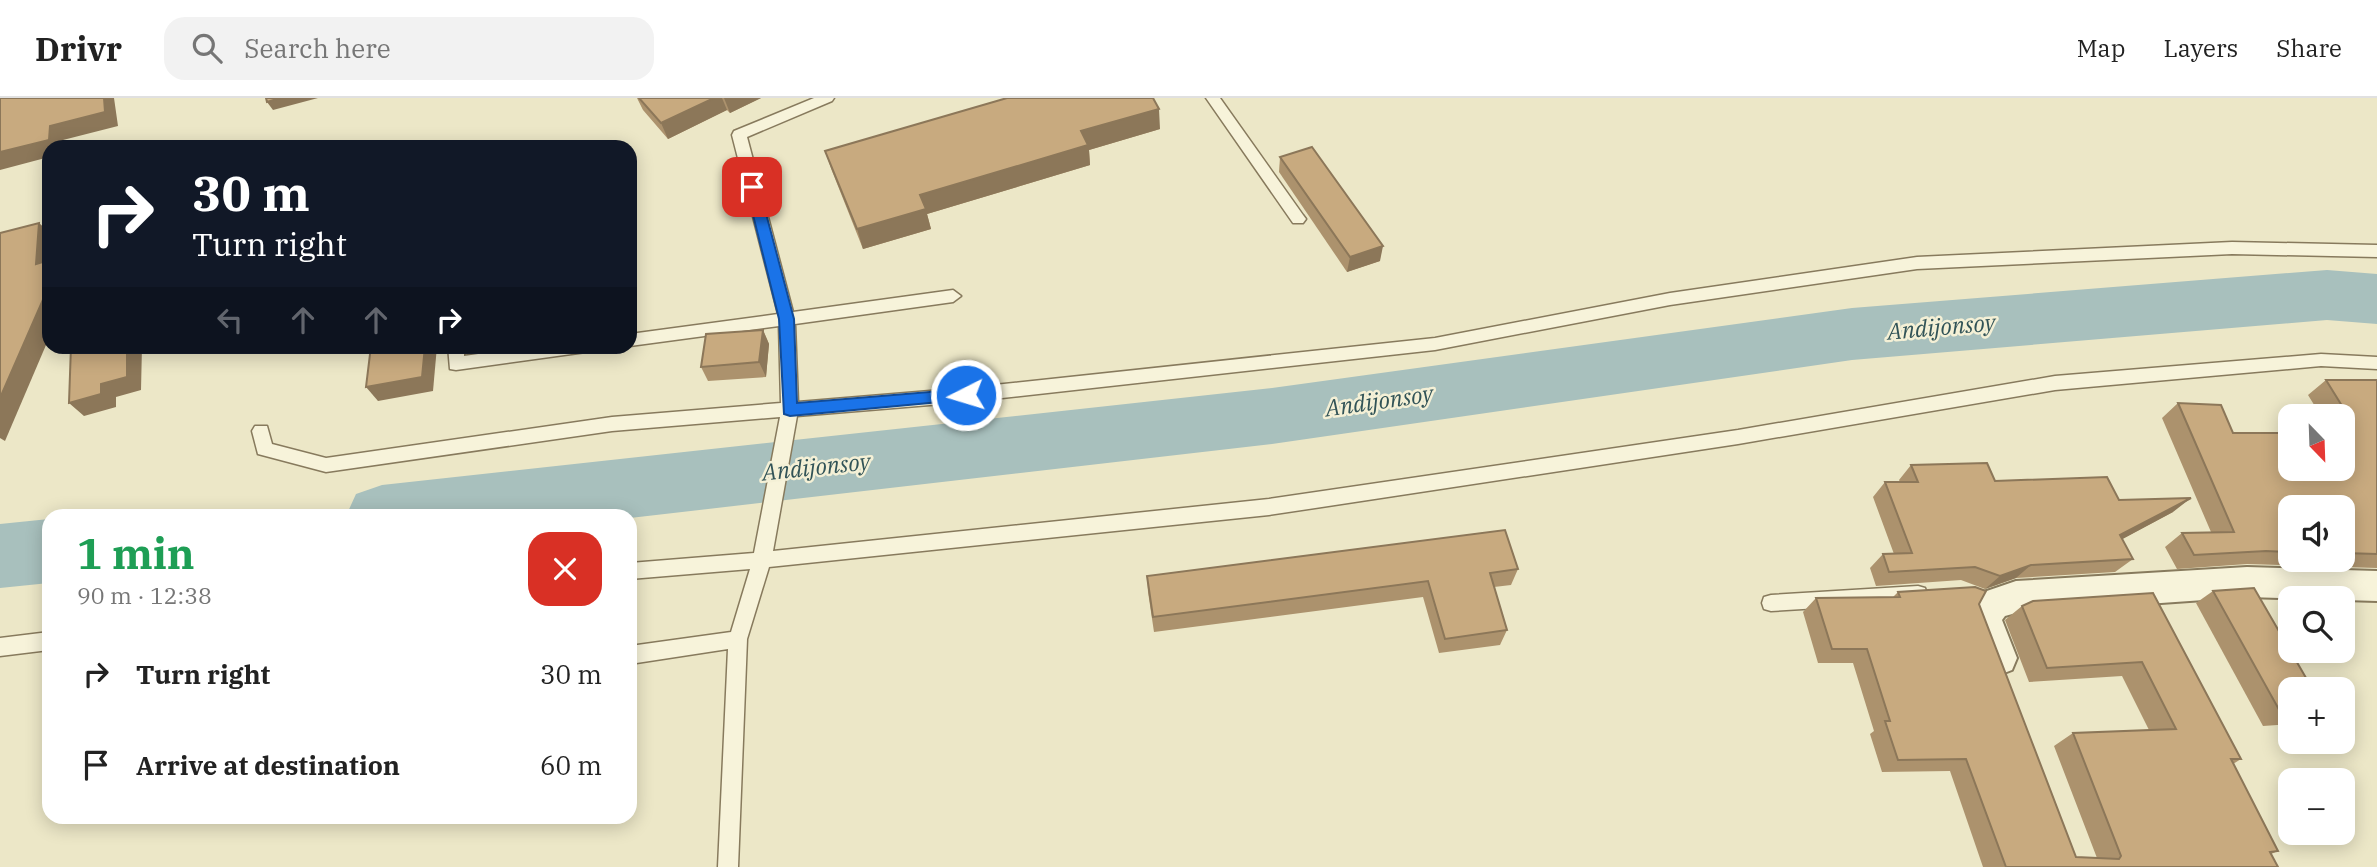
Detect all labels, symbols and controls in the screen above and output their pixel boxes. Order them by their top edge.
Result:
search box [164,17,654,80]
text: Drivr [35,27,122,70]
icon: search [188,29,226,67]
text: Search here [244,31,391,65]
text: Map [2077,32,2125,64]
text: Layers [2163,32,2238,64]
text: Share [2276,32,2342,64]
pin [722,157,782,217]
text: 30 m [192,161,310,224]
icon: right [77,168,168,259]
icon: arrive [733,168,771,206]
text: Turn right [192,223,347,265]
icon: left [211,301,249,339]
icon: ahead [284,301,322,339]
icon: ahead [357,301,395,339]
icon: right [430,301,468,339]
water label: Andijonsoy [1884,306,1999,346]
position arrow [929,358,1003,432]
water label: Andijonsoy [1321,377,1437,423]
north arrow [2278,404,2356,481]
map controls [2278,404,2355,845]
water label: Andijonsoy [759,445,874,487]
button: sound [2278,495,2355,572]
text: 1 min [77,526,195,581]
button: close [528,532,602,606]
text: 90 m · 12:38 [77,580,212,610]
button: search [2278,586,2355,663]
icon: right [77,655,115,693]
text: Turn right [136,657,270,691]
text: 30 m [540,657,602,691]
button: + [2278,677,2355,754]
icon: arrive [77,746,115,784]
text: Arrive at destination [136,748,400,782]
text: 60 m [540,748,602,782]
button: − [2278,768,2355,845]

